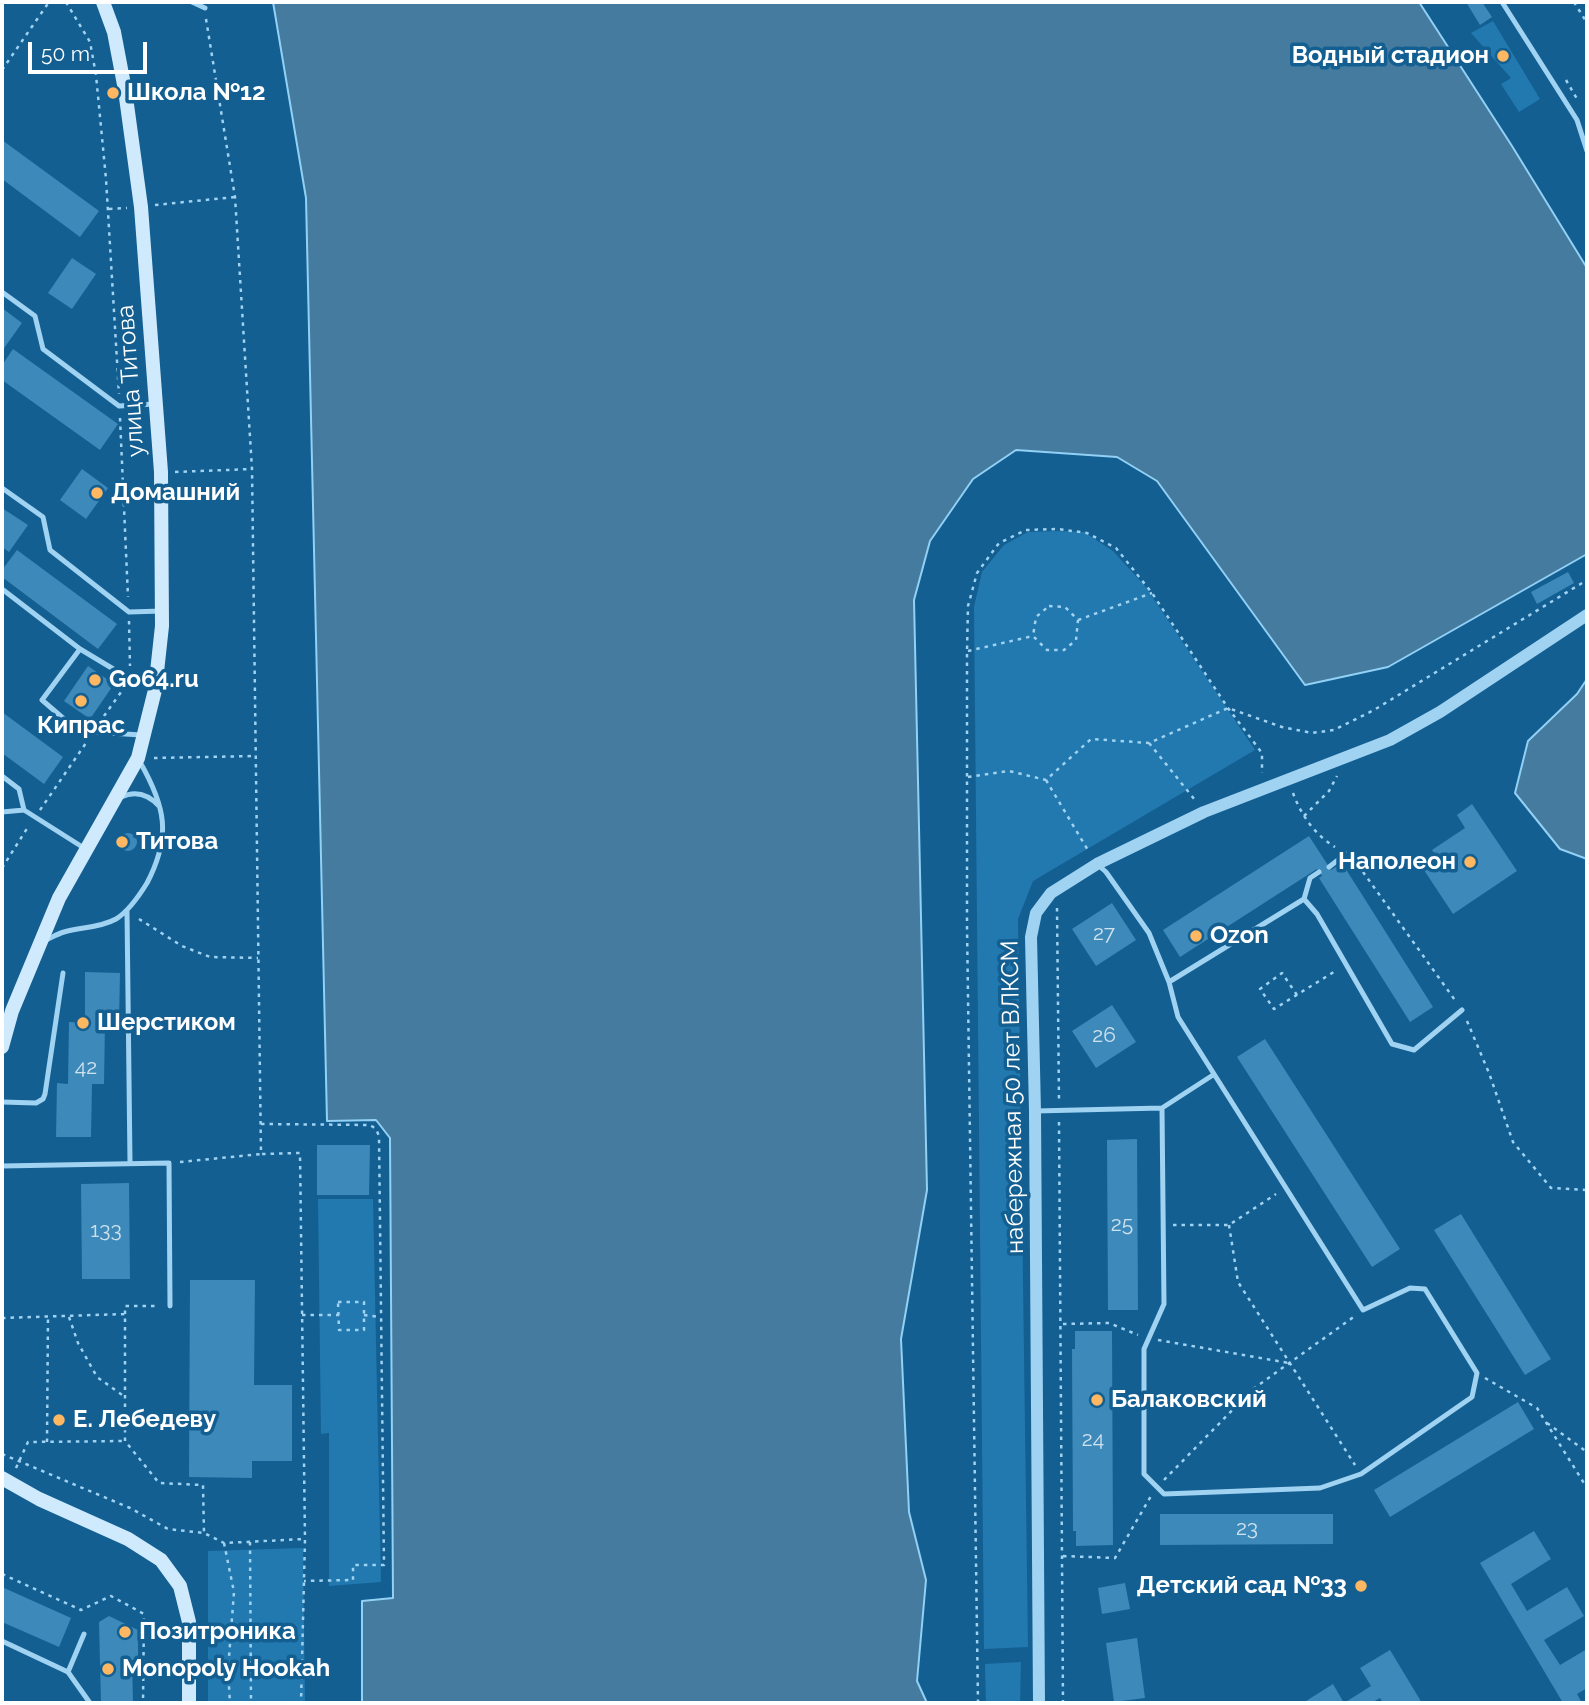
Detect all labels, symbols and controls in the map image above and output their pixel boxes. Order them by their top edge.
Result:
scale bar [32,28,150,72]
text: 50 m [41,41,90,66]
place label: Водный стадион [1292,42,1489,70]
marker: Водный стадион [1495,48,1511,64]
place label: Школа №12 [127,79,265,107]
marker: Школа №12 [105,85,121,101]
street label: улица Титова [111,304,151,458]
place label: Домашний [111,479,240,507]
marker: Домашний [89,485,105,501]
place label: Go64.ru [109,666,199,694]
marker: Go64.ru [87,672,103,688]
marker: Кипрас [73,693,89,709]
place label: Кипрас [37,712,125,740]
place label: Титова [136,828,218,856]
marker: Титова [114,834,130,850]
place label: Наполеон [1338,848,1456,876]
marker: Наполеон [1462,854,1478,870]
house number: 27 [1093,921,1115,947]
place label: Ozon [1210,922,1269,950]
marker: Ozon [1188,928,1204,944]
street label: набережная 50 лет ВЛКСМ [996,940,1030,1254]
place label: Шерстиком [97,1009,236,1037]
marker: Шерстиком [75,1015,91,1031]
house number: 26 [1092,1023,1116,1049]
house number: 42 [75,1055,97,1081]
house number: 25 [1111,1212,1133,1238]
house number: 133 [90,1218,122,1244]
place label: Балаковский [1111,1386,1267,1414]
marker: Балаковский [1089,1392,1105,1408]
place label: Е. Лебедеву [73,1406,216,1434]
marker: Е. Лебедеву [51,1412,67,1428]
house number: 24 [1082,1427,1104,1453]
house number: 23 [1236,1516,1258,1542]
place label: Детский сад №33 [1137,1572,1347,1600]
marker: Детский сад №33 [1353,1578,1369,1594]
place label: Позитроника [139,1618,296,1646]
marker: Позитроника [117,1624,133,1640]
place label: Monopoly Hookah [122,1655,330,1683]
marker: Monopoly Hookah [100,1661,116,1677]

